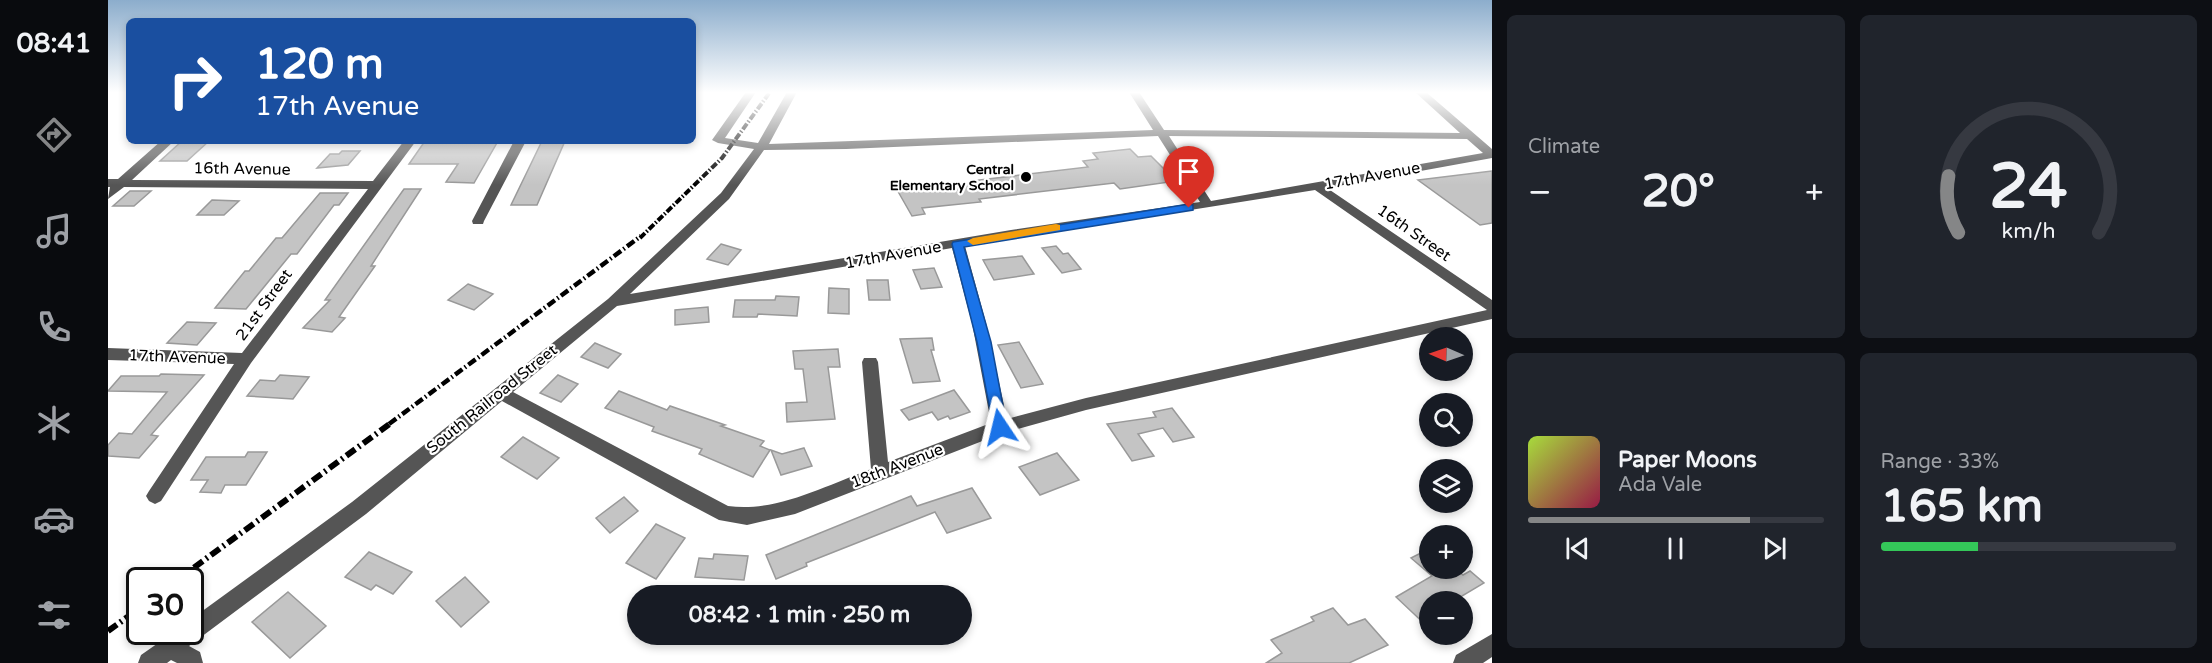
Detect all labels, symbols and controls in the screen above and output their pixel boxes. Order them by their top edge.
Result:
text: 08:41 [17,27,91,60]
text: 120 m [255,39,384,90]
icon: right [156,42,234,120]
text: 17th Avenue [255,90,419,123]
icon: directions [33,114,75,156]
text: Climate [1528,135,1600,159]
pin [1163,146,1214,208]
text: 24 [1989,150,2067,225]
icon: arrive [1172,155,1205,188]
street label: 16th Avenue [193,158,291,180]
street label: 17th Avenue [1322,158,1422,194]
place label: Central Elementary School [890,161,1014,194]
text: 20° [1641,165,1715,219]
marker: Central Elementary School [1019,170,1033,184]
text: − [1528,173,1552,212]
text: + [1805,173,1823,212]
street label: 16th Street [1373,200,1455,266]
icon: music [33,210,75,252]
text: km/h [2001,219,2055,245]
street label: 17th Avenue [843,237,943,273]
street label: 21st Street [231,265,297,345]
icon: phone [33,306,75,348]
north arrow [1419,327,1473,381]
map controls [1419,327,1473,645]
street label: South Railroad Street [423,340,561,458]
street label: 17th Avenue [128,345,226,369]
button: search [1419,393,1473,447]
position arrow [968,395,1032,459]
icon: climate [33,402,75,444]
street label: 18th Avenue [848,439,946,493]
text: Paper Moons [1618,447,1757,473]
text: Range · 33% [1881,450,1999,474]
button: layers [1419,459,1473,513]
text: Ada Vale [1618,473,1702,497]
text: 165 km [1881,480,2043,534]
icon: car [33,498,75,540]
button: + [1419,525,1473,579]
icon: previous [1561,532,1594,565]
icon: pause [1659,532,1692,565]
icon: next [1758,532,1791,565]
speed limit sign: 30 [126,567,204,645]
button: − [1419,591,1473,645]
icon: filters [33,594,75,636]
text: 08:42 · 1 min · 250 m [689,602,910,628]

